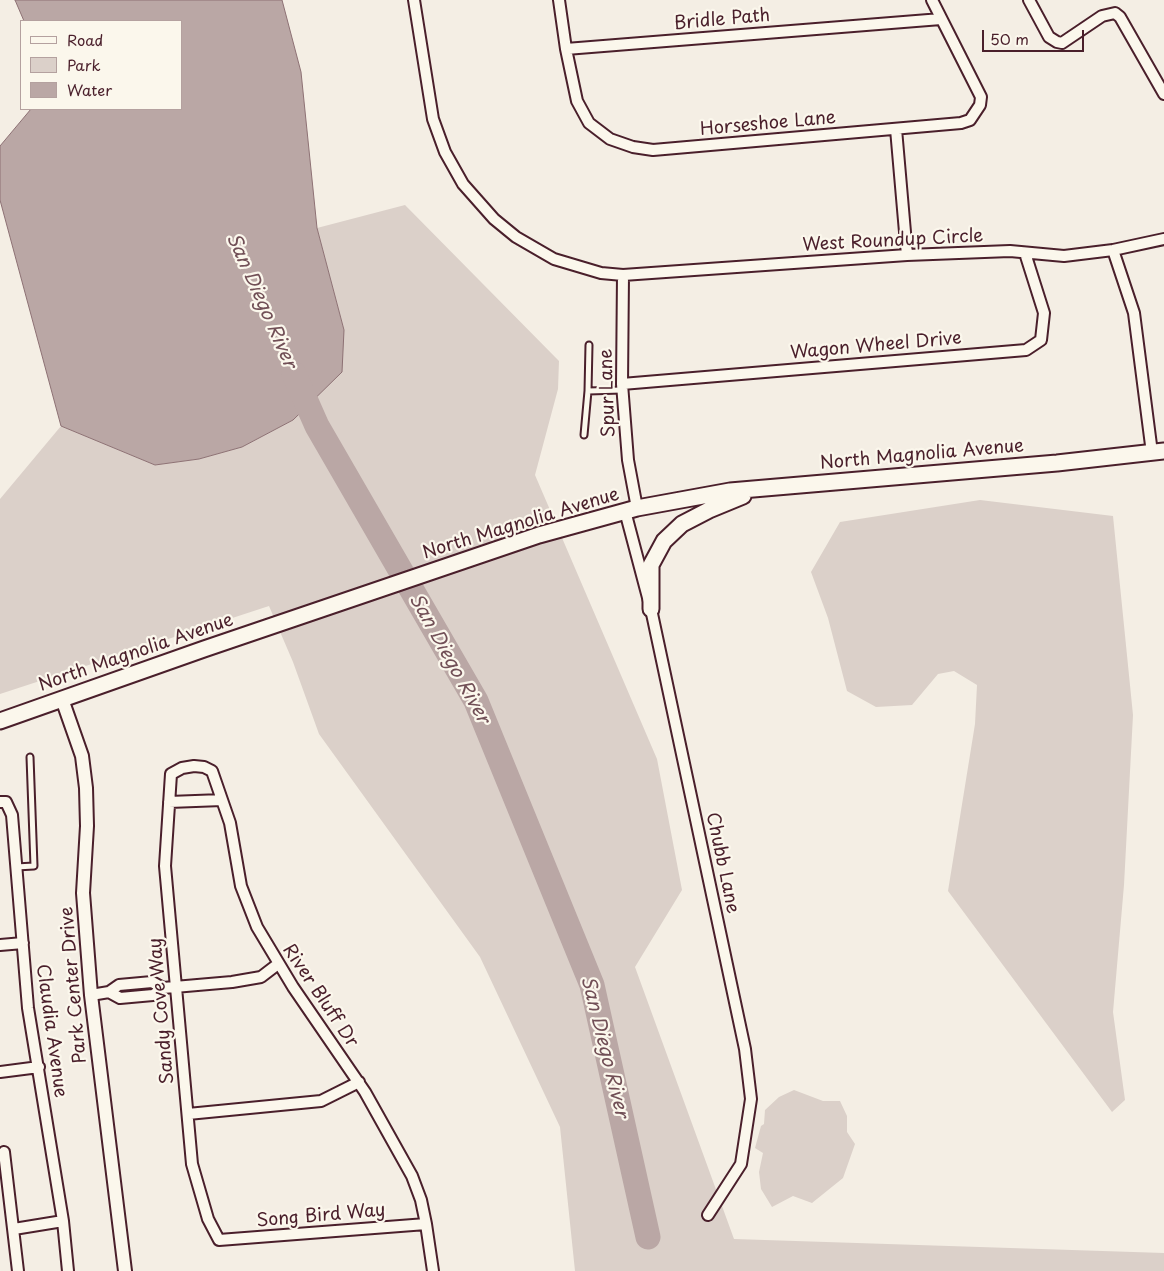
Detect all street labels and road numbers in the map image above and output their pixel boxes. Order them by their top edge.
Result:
street label: Bridle Path [673,5,771,35]
street label: Horseshoe Lane [699,107,837,141]
street label: West Roundup Circle [802,225,984,257]
street label: Wagon Wheel Drive [789,328,963,364]
street label: Spur Lane [596,348,620,438]
street label: North Magnolia Avenue [819,435,1025,475]
street label: North Magnolia Avenue [420,484,622,564]
street label: North Magnolia Avenue [36,609,236,697]
street label: Chubb Lane [701,811,743,915]
street label: Park Center Drive [56,906,92,1064]
street label: Sandy Cove Way [145,937,179,1085]
street label: River Bluff Dr [278,940,362,1052]
street label: Claudia Avenue [31,963,71,1099]
street label: Song Bird Way [256,1200,386,1232]

